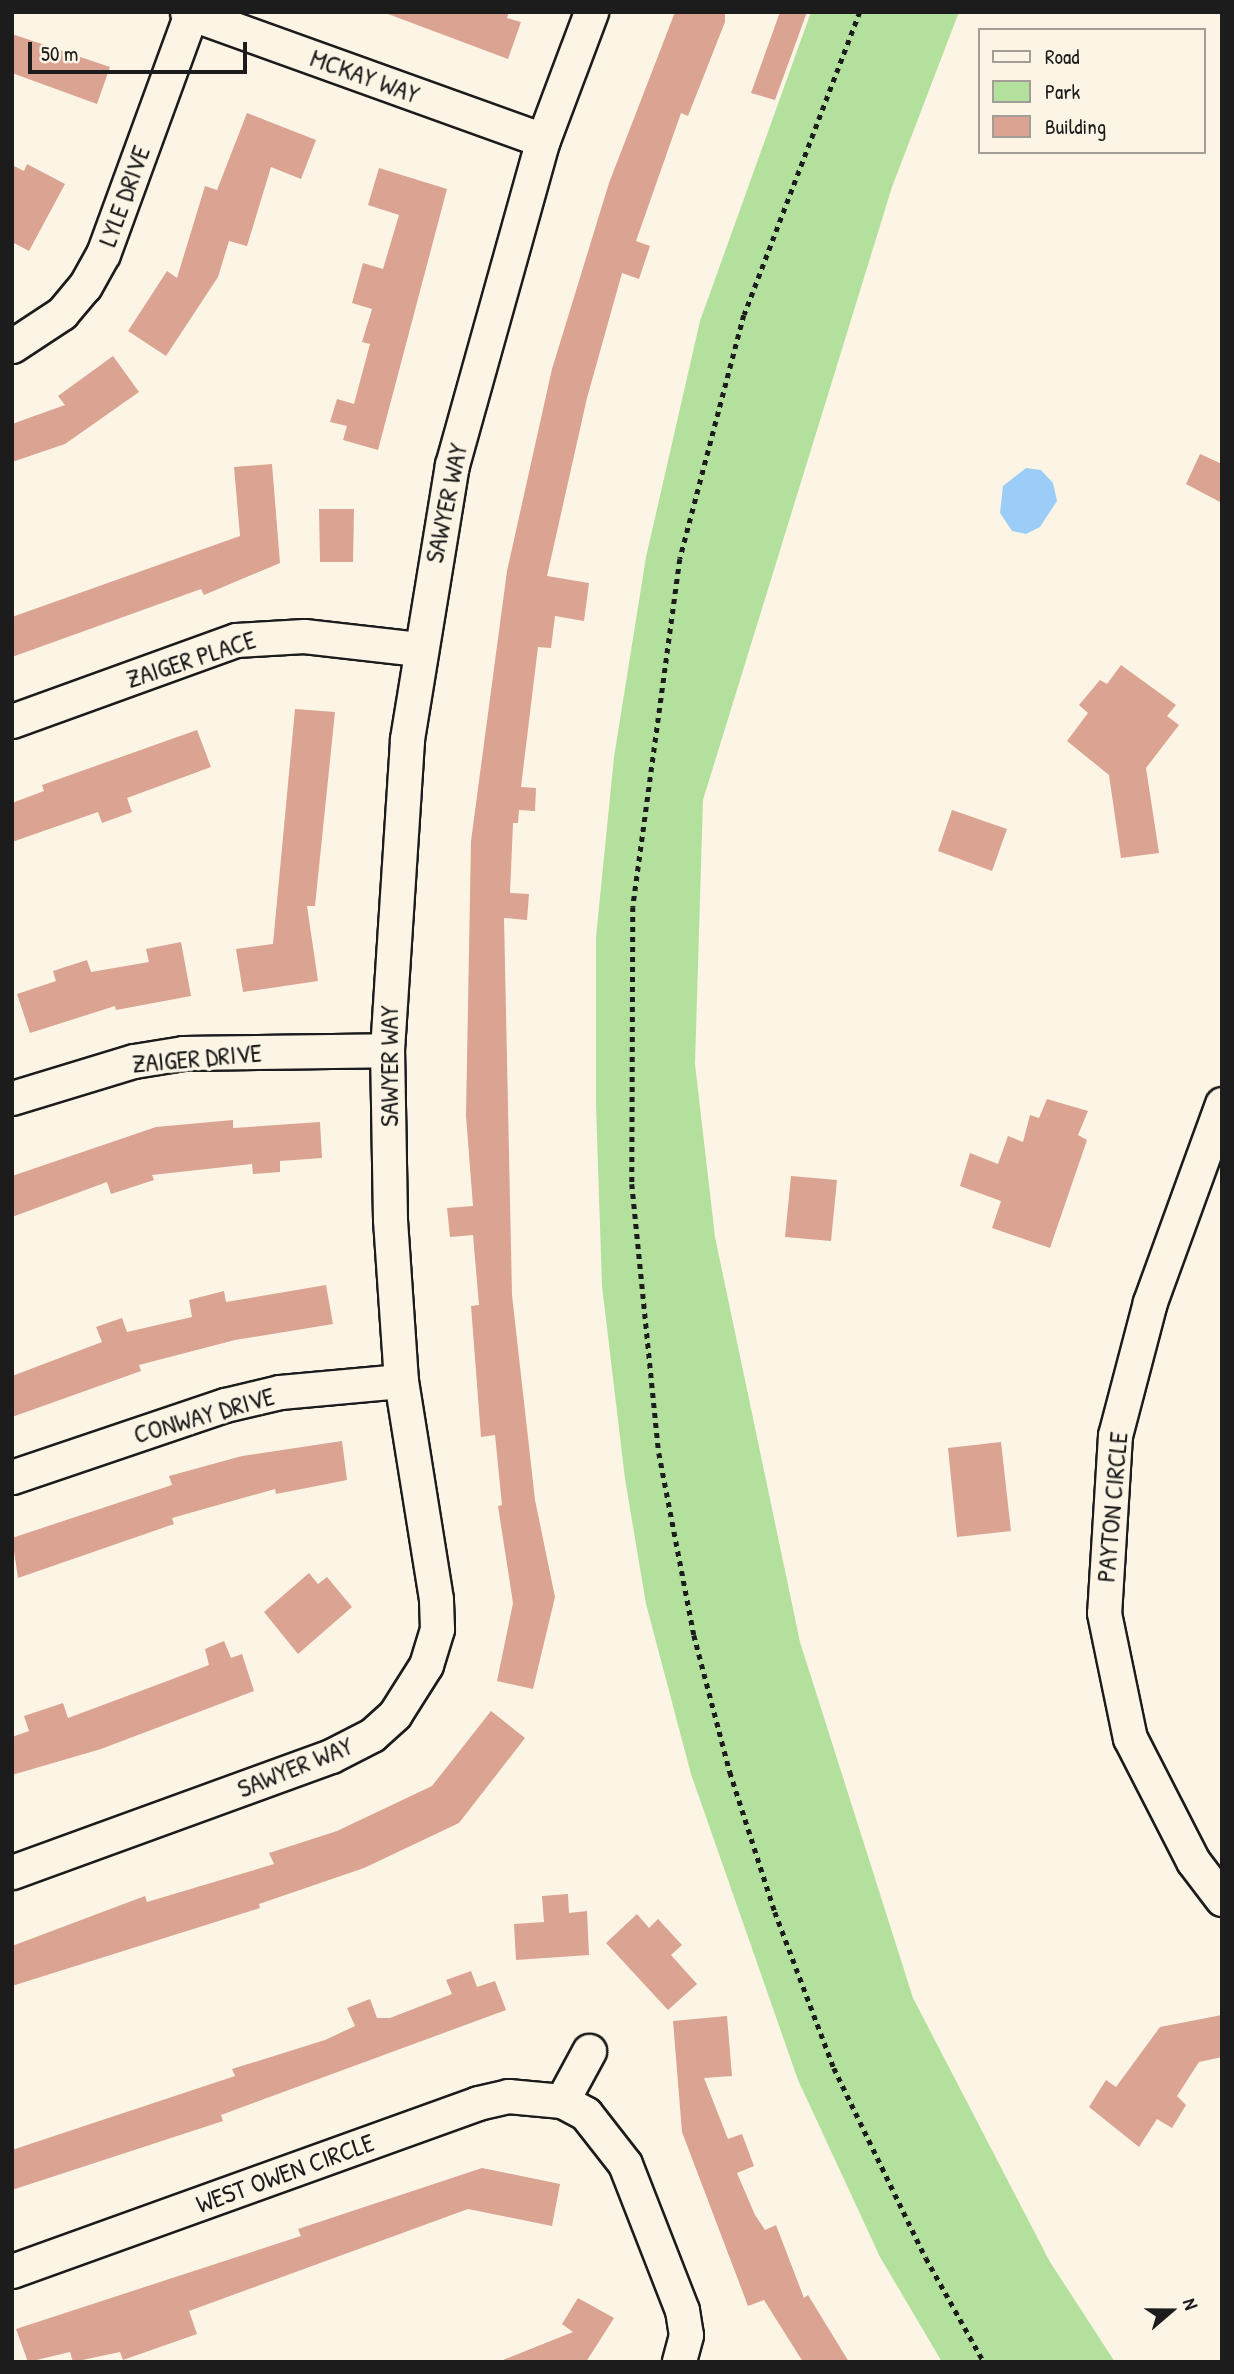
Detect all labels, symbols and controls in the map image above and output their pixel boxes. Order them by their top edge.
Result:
scale bar [32,28,250,72]
legend [978,28,1206,154]
text: 50 m [41,39,78,68]
street label: MCKAY WAY [306,42,424,110]
text: Road [1045,42,1079,71]
text: Park [1045,77,1080,106]
text: Building [1045,112,1106,141]
street label: LYLE DRIVE [91,141,157,251]
street label: SAWYER WAY [418,440,474,566]
street label: ZAIGER PLACE [122,623,260,695]
street label: SAWYER WAY [373,1005,405,1127]
street label: ZAIGER DRIVE [131,1037,263,1079]
street label: CONWAY DRIVE [130,1380,278,1450]
street label: PAYTON CIRCLE [1090,1431,1134,1583]
street label: SAWYER WAY [233,1730,357,1804]
street label: WEST OWEN CIRCLE [192,2126,378,2220]
north arrow [1136,2276,1206,2346]
text: N [1177,2295,1205,2313]

